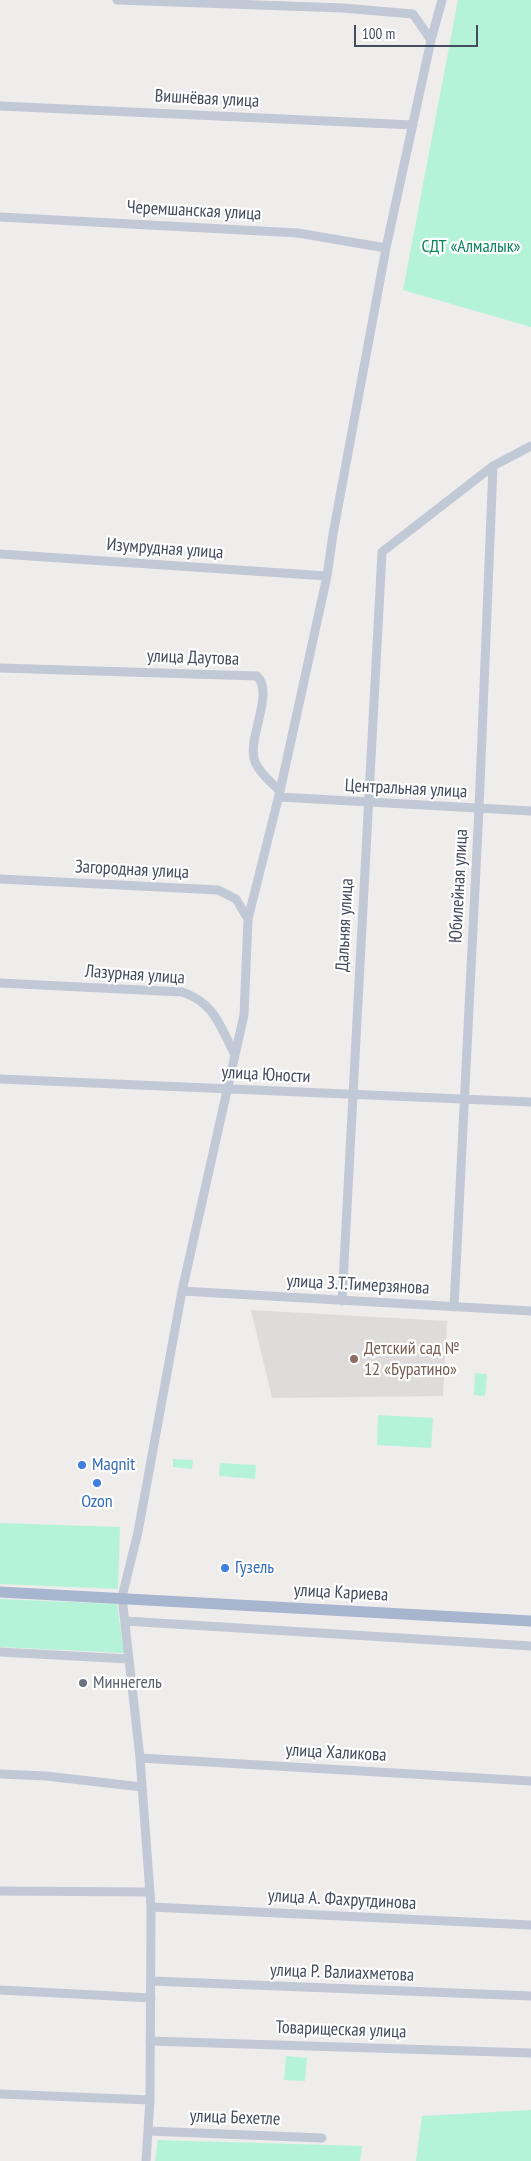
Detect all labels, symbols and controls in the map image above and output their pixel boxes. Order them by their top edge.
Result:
scale bar [356,15,480,47]
text: 100 m [362,24,395,43]
street label: Вишнёвая улица [154,85,260,113]
street label: Черемшанская улица [126,197,262,225]
park label: СДТ «Алмалык» [421,236,521,258]
street label: Изумрудная улица [106,534,224,564]
street label: улица Даутова [146,646,240,670]
street label: Центральная улица [344,775,468,803]
street label: Юбилейная улица [445,829,473,943]
street label: Загородная улица [74,856,190,884]
street label: Дальняя улица [332,878,358,972]
street label: Лазурная улица [84,961,186,989]
street label: улица Юности [221,1062,311,1088]
street label: улица З.Т.Тимерзянова [286,1270,430,1300]
place label: Детский сад № 12 «Буратино» [364,1338,460,1380]
marker: Детский сад № 12 «Буратино» [348,1353,360,1365]
place label: Magnit [92,1454,135,1476]
marker: Magnit [76,1459,88,1471]
marker: Ozon [91,1477,103,1489]
place label: Ozon [81,1491,113,1513]
place label: Гузель [235,1557,274,1579]
marker: Гузель [219,1562,231,1574]
street label: улица Кариева [293,1580,389,1606]
place label: Миннегель [93,1672,162,1694]
marker: Миннегель [77,1677,89,1689]
street label: улица Халикова [285,1740,387,1766]
street label: улица А. Фахрутдинова [267,1885,417,1915]
street label: улица Р. Валиахметова [270,1960,414,1986]
street label: Товарищеская улица [275,2017,407,2043]
street label: улица Бехетле [189,2106,281,2130]

